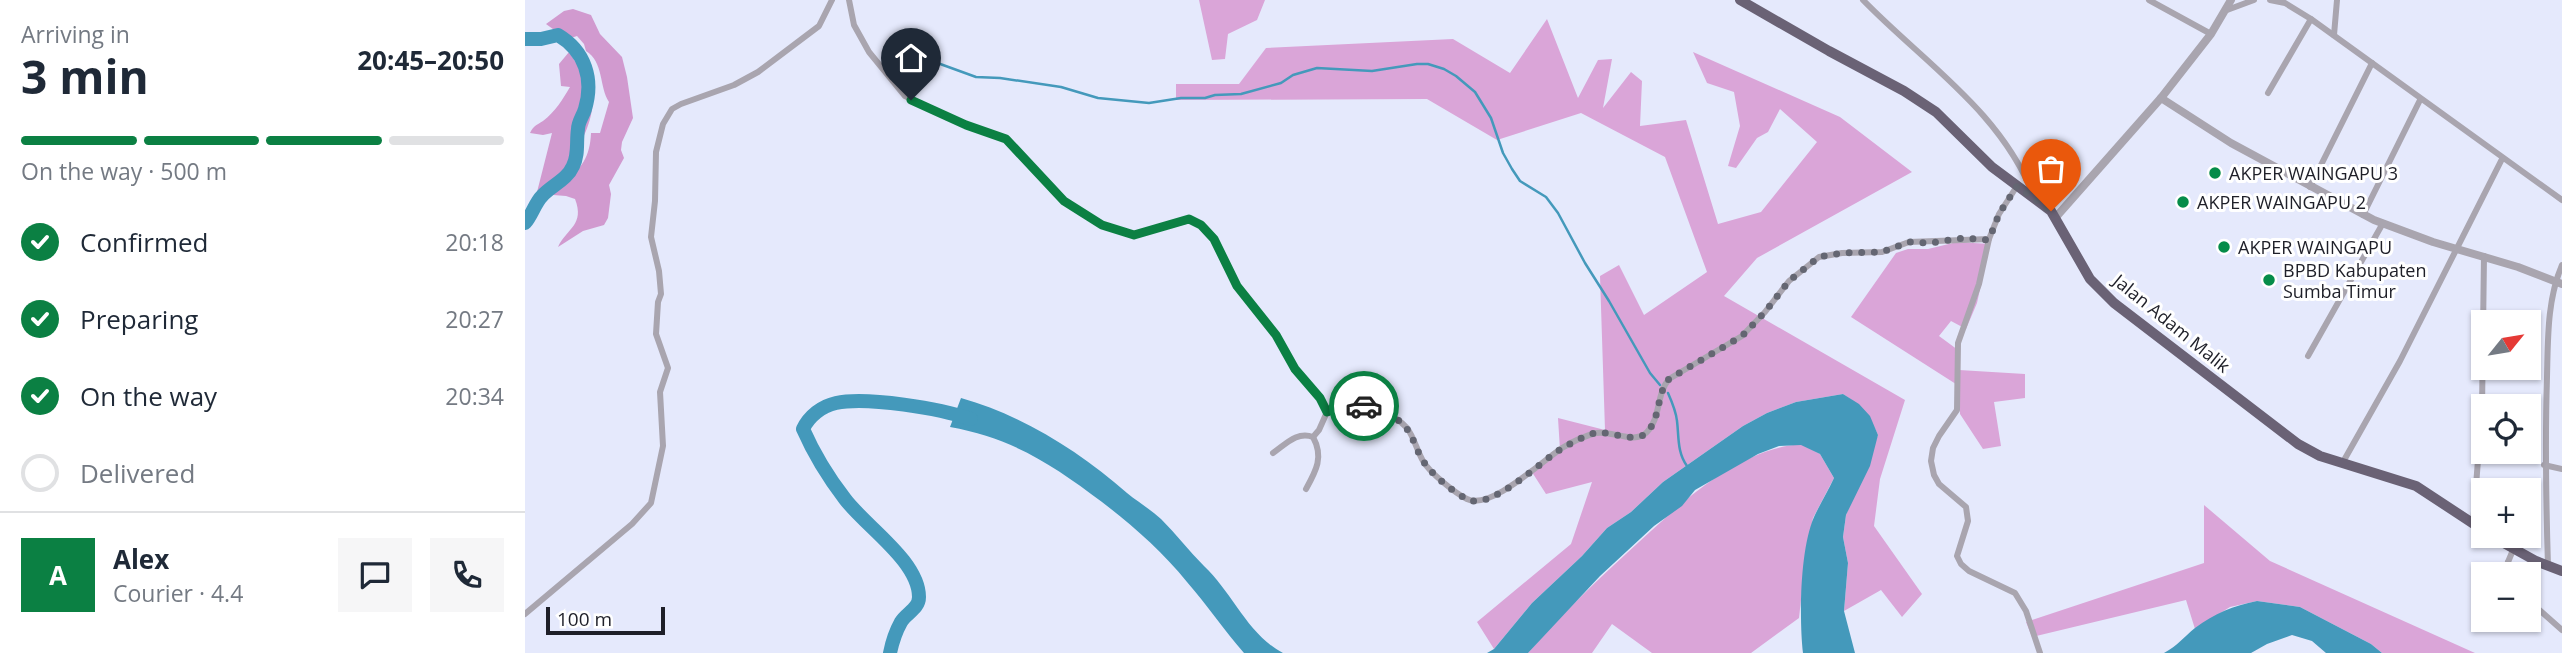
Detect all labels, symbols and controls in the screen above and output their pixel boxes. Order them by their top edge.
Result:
text: Arriving in [21,18,130,50]
pin [881,28,941,100]
icon: home [892,39,930,77]
text: 20:45–20:50 [357,42,504,78]
text: 3 min [21,45,149,107]
pin [2021,139,2081,211]
icon: bag [2032,150,2070,188]
text: On the way · 500 m [21,155,227,187]
place label: AKPER WAINGAPU 3 [2229,161,2398,185]
marker: AKPER WAINGAPU 3 [2207,165,2223,181]
place label: AKPER WAINGAPU 2 [2197,190,2366,214]
marker: AKPER WAINGAPU 2 [2175,194,2191,210]
icon: check [21,223,59,261]
text: Confirmed [80,224,208,260]
text: 20:18 [445,226,504,258]
place label: AKPER WAINGAPU [2238,235,2392,259]
marker: AKPER WAINGAPU [2216,239,2232,255]
place label: BPBD Kabupaten Sumba Timur [2283,258,2426,303]
street label: Jalan Adam Malik [2107,267,2236,378]
marker: BPBD Kabupaten Sumba Timur [2261,272,2277,288]
icon: check [21,300,59,338]
text: Preparing [80,301,198,337]
text: 20:27 [445,303,504,335]
north arrow [2471,310,2541,380]
map controls [2471,310,2541,632]
courier [1329,371,1399,441]
icon: check [21,377,59,415]
text: On the way [80,378,217,414]
text: 20:34 [445,380,504,412]
icon: car [1345,387,1383,425]
button: locate [2471,394,2541,464]
text: Delivered [80,455,195,491]
button: + [2471,478,2541,548]
button: chat [338,538,412,612]
button: phone [430,538,504,612]
text: Alex [113,541,169,577]
text: A [49,557,67,593]
button: − [2471,562,2541,632]
text: Courier · 4.4 [113,577,243,609]
scale bar [546,604,665,636]
text: 100 m [557,606,612,632]

